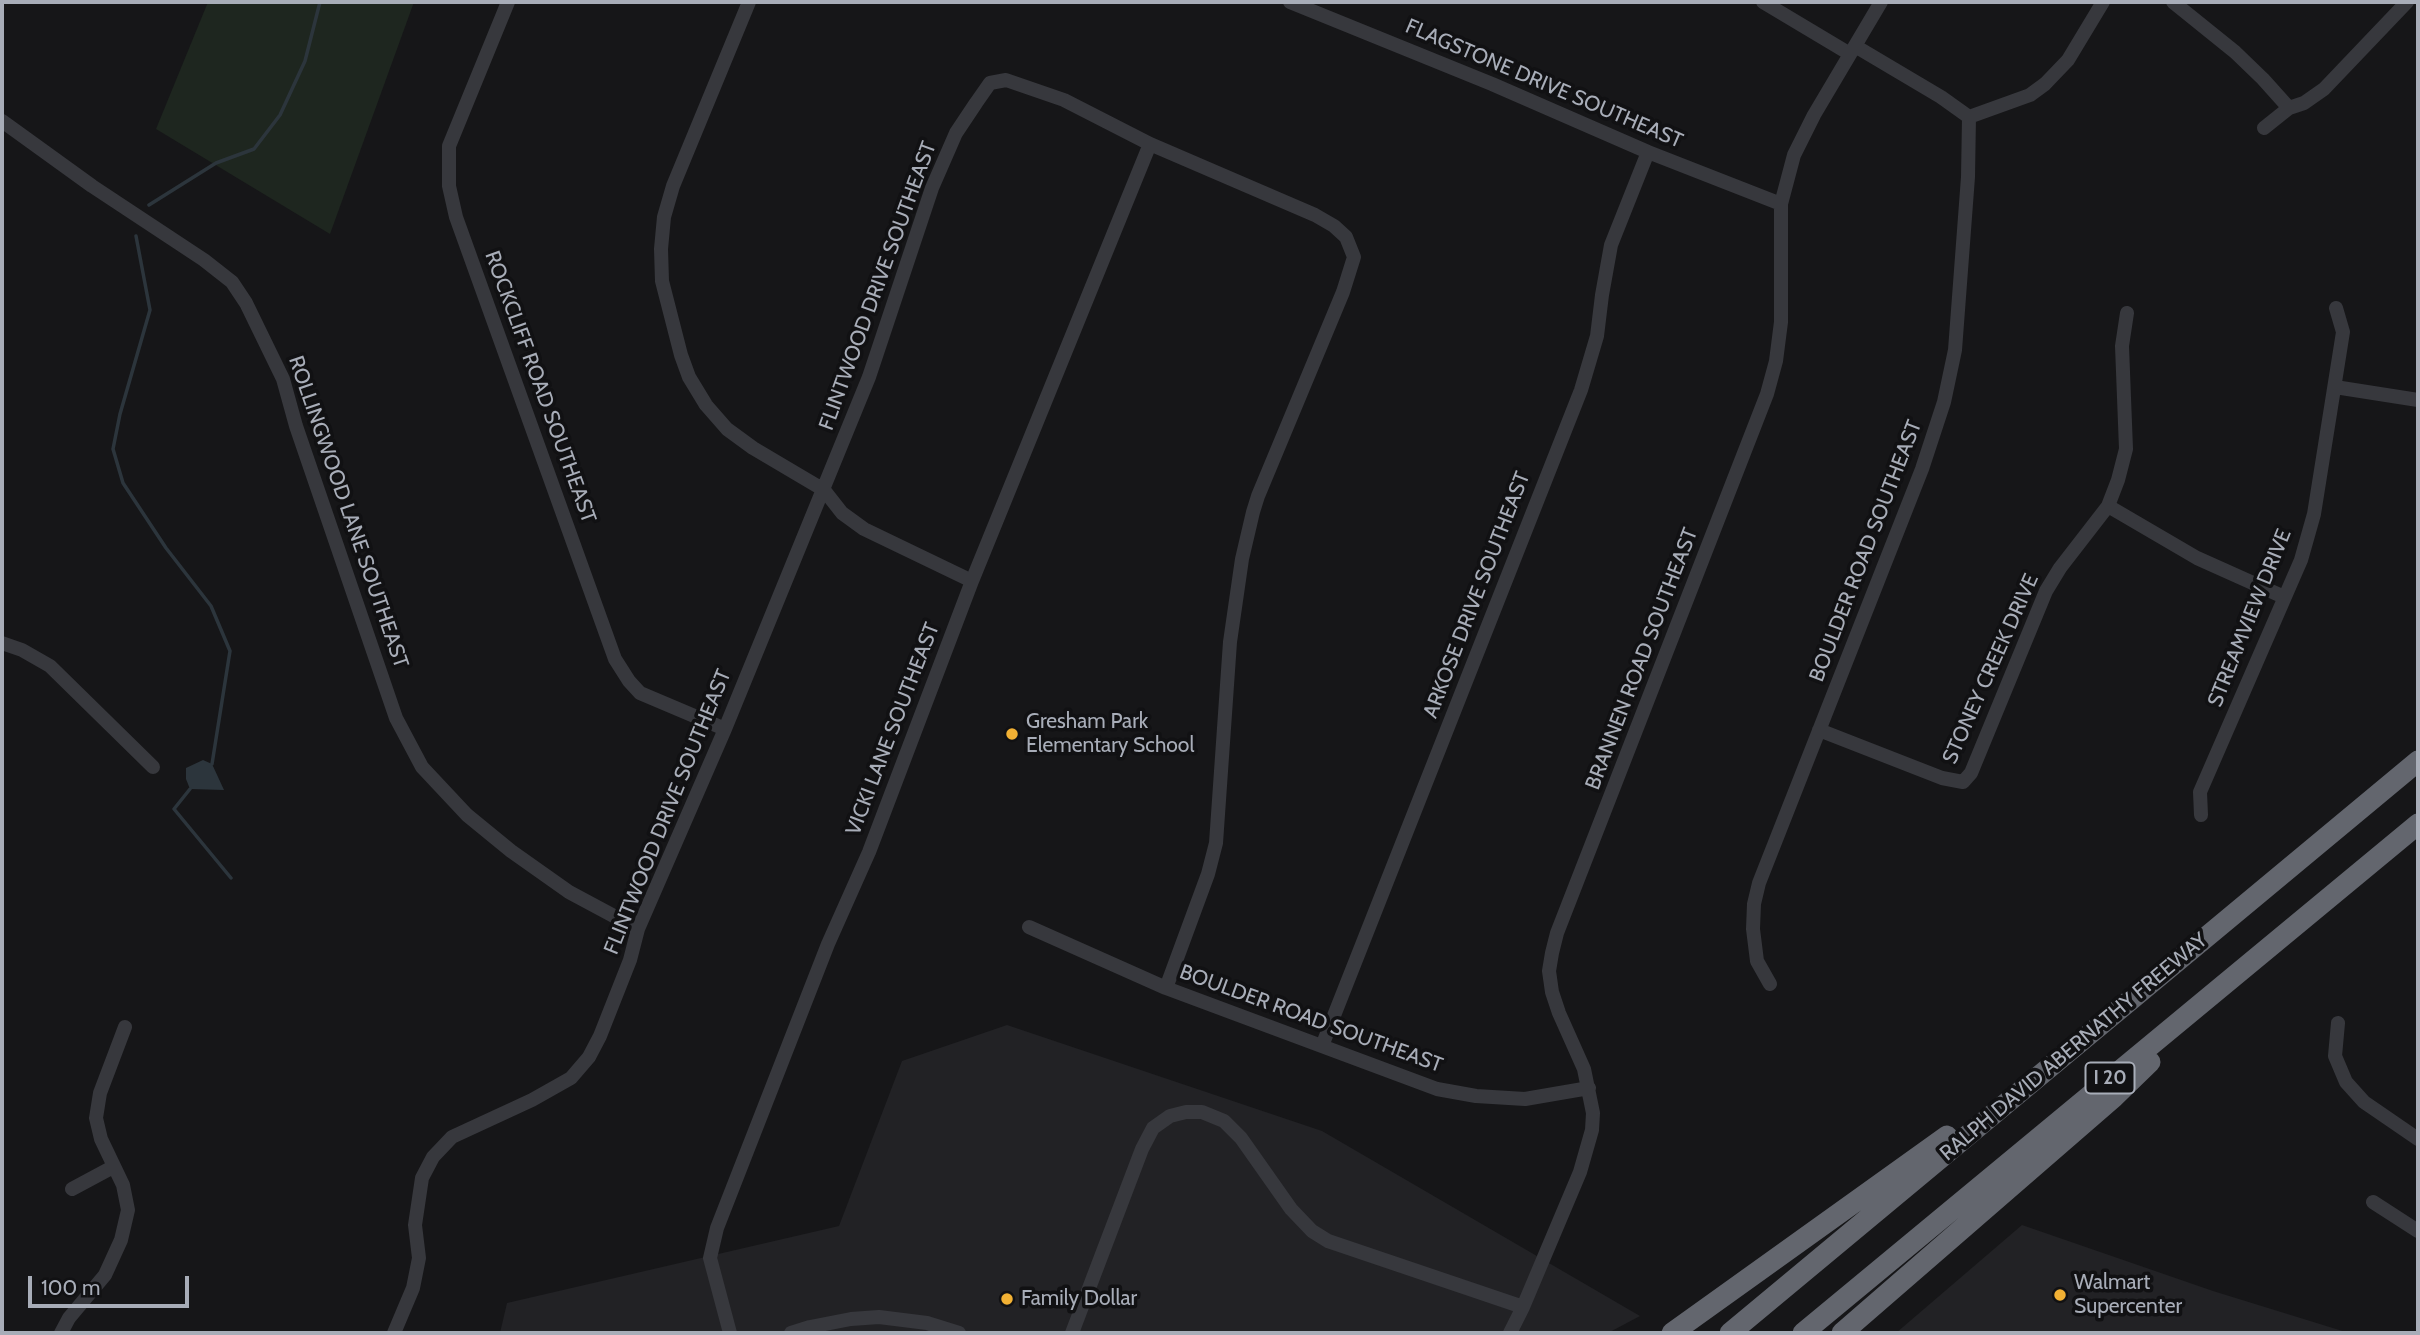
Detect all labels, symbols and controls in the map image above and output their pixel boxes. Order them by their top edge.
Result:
street label: FLAGSTONE DRIVE SOUTHEAST [1402,14,1686,154]
street label: FLINTWOOD DRIVE SOUTHEAST [814,138,942,434]
street label: ROCKCLIFF ROAD SOUTHEAST [479,247,601,527]
street label: ROLLINGWOOD LANE SOUTHEAST [283,353,413,671]
street label: BOULDER ROAD SOUTHEAST [1804,417,1928,685]
street label: ARKOSE DRIVE SOUTHEAST [1418,468,1536,722]
street label: BRANNEN ROAD SOUTHEAST [1580,525,1704,793]
street label: STREAMVIEW DRIVE [2203,525,2297,711]
street label: STONEY CREEK DRIVE [1938,570,2044,768]
street label: VICKI LANE SOUTHEAST [841,619,945,839]
street label: FLINTWOOD DRIVE SOUTHEAST [599,666,737,958]
place label: Gresham Park Elementary School [1026,709,1194,759]
marker: Gresham Park Elementary School [1004,726,1020,742]
street label: RALPH DAVID ABERNATHY FREEWAY [1935,928,2213,1166]
street label: BOULDER ROAD SOUTHEAST [1176,960,1446,1078]
road number: I 20 [2086,1062,2134,1094]
scale bar [32,1262,192,1306]
place label: Walmart Supercenter [2074,1270,2182,1320]
text: 100 m [41,1275,100,1300]
place label: Family Dollar [1021,1286,1137,1312]
marker: Walmart Supercenter [2052,1287,2068,1303]
marker: Family Dollar [999,1291,1015,1307]

